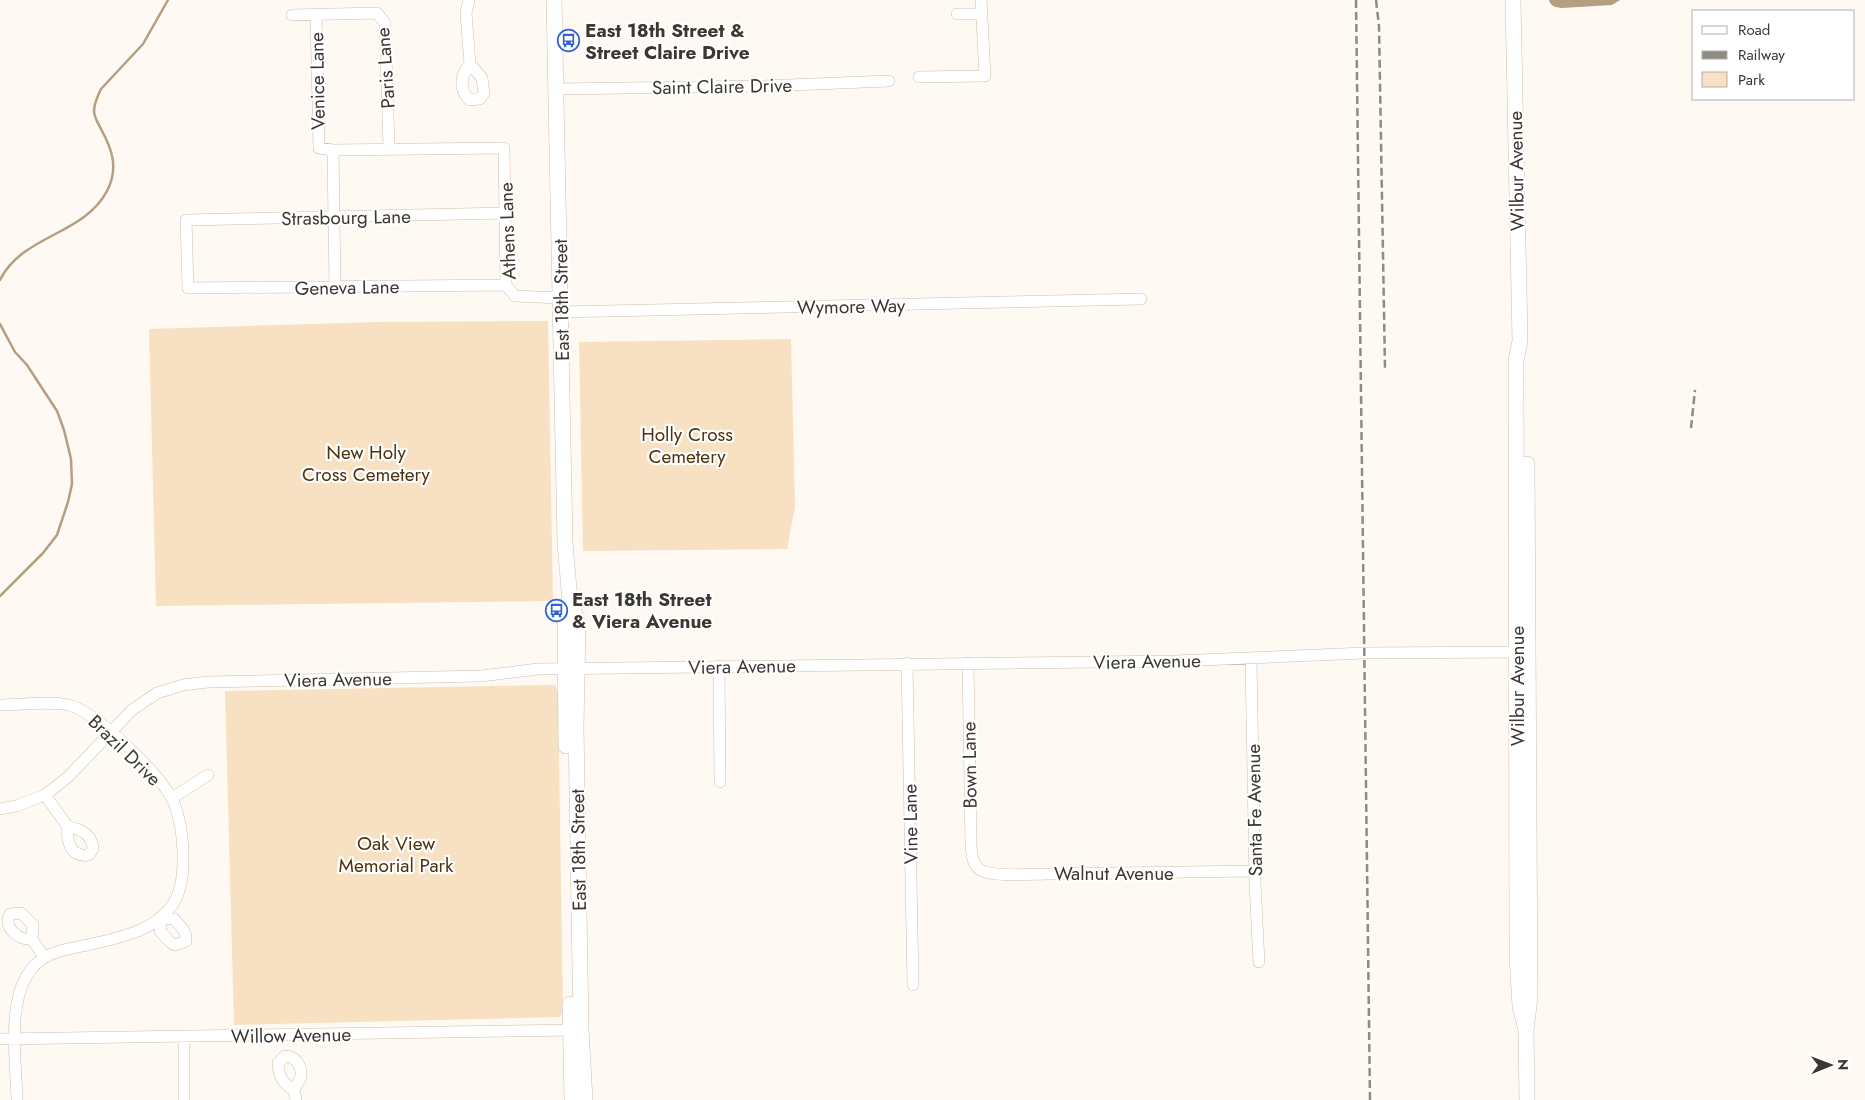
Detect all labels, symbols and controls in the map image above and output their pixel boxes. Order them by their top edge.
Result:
legend [1692,10,1855,100]
place label: East 18th Street & Street Claire Drive [585,17,750,66]
text: Road [1738,19,1770,41]
street label: Paris Lane [369,26,402,109]
bus stop icon: East 18th Street & Street Claire Drive [557,29,581,53]
street label: Venice Lane [303,32,332,130]
text: Railway [1738,44,1785,66]
text: Park [1738,69,1765,91]
street label: Saint Claire Drive [652,72,793,101]
street label: Wilbur Avenue [1502,110,1531,231]
street label: Athens Lane [492,182,523,280]
street label: Strasbourg Lane [281,203,411,232]
street label: East 18th Street [547,238,576,361]
street label: Geneva Lane [294,273,400,302]
street label: Wymore Way [797,292,906,321]
park label: Holly Cross Cemetery [641,421,733,470]
park label: New Holy Cross Cemetery [302,439,431,488]
place label: East 18th Street & Viera Avenue [572,586,712,635]
bus stop icon: East 18th Street & Viera Avenue [544,598,568,622]
street label: Wilbur Avenue [1504,626,1531,746]
street label: Viera Avenue [1093,647,1201,676]
street label: Viera Avenue [688,652,796,681]
street label: Viera Avenue [284,665,392,694]
street label: Brazil Drive [82,709,167,792]
street label: Bown Lane [955,721,984,809]
street label: Santa Fe Avenue [1240,743,1269,876]
street label: Vine Lane [896,783,925,864]
street label: East 18th Street [564,788,593,911]
park label: Oak View Memorial Park [339,830,454,879]
street label: Walnut Avenue [1054,860,1174,887]
street label: Willow Avenue [231,1021,352,1050]
north arrow [1805,1040,1855,1090]
text: N [1833,1059,1853,1071]

